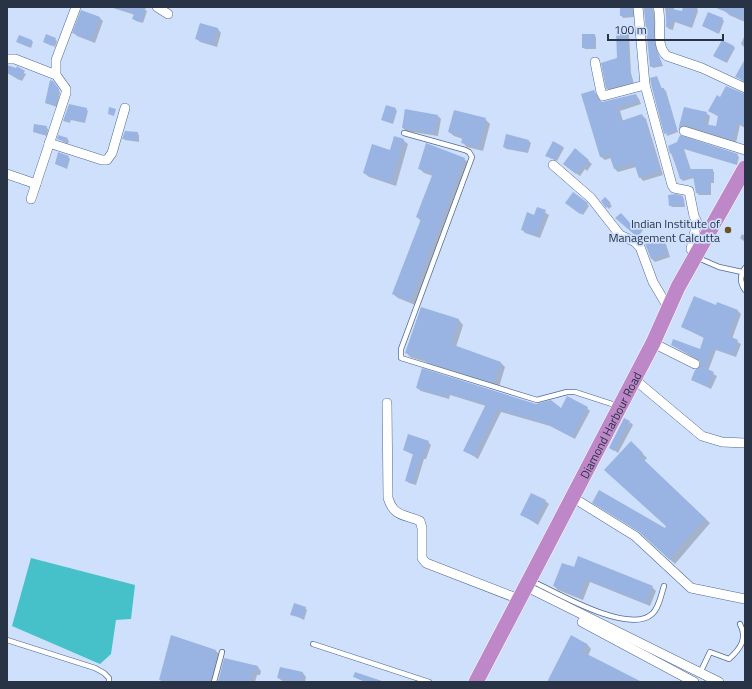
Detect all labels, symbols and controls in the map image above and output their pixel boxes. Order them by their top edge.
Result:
scale bar [608,16,723,42]
text: 100 m [614,20,647,39]
place label: Indian Institute of Management Calcutta [609,214,720,247]
marker: Indian Institute of Management Calcutta [723,225,733,235]
street label: Diamond Harbour Road [574,368,646,482]

